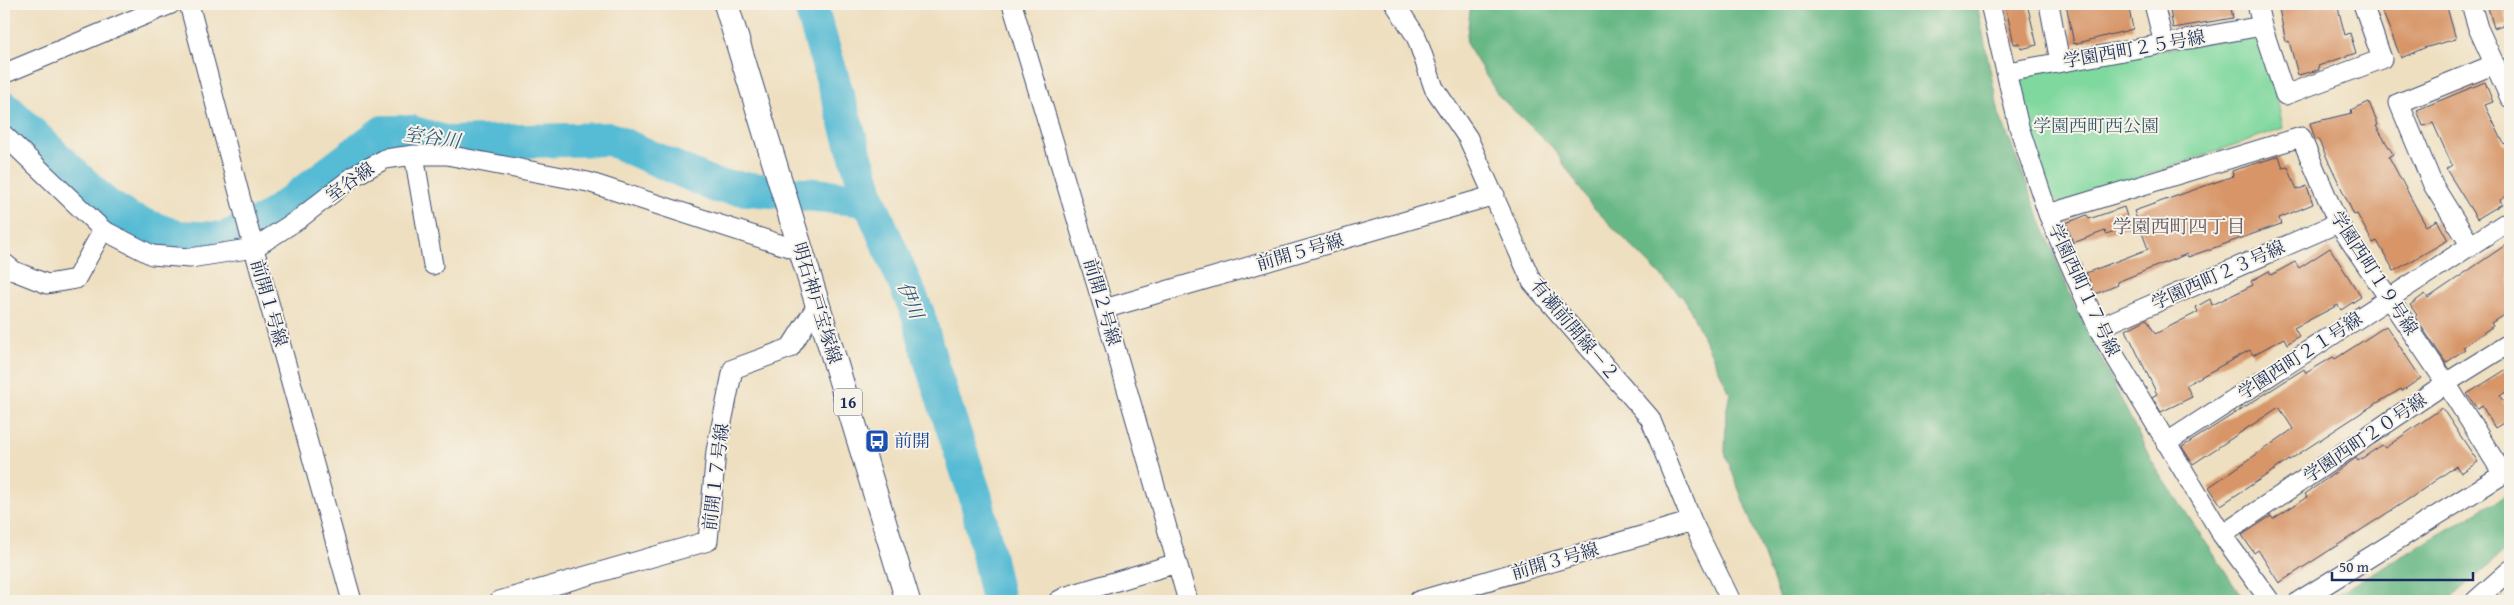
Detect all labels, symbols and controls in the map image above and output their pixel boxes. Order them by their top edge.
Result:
street label: 学園西町２５号線 [2061,23,2207,74]
park label: 学園西町西公園 [2033,112,2159,139]
water label: 室谷川 [402,119,464,155]
street label: 室谷線 [320,155,380,208]
street label: 学園西町１９号線 [2324,205,2425,340]
district label: 学園西町四丁目 [2112,212,2246,240]
street label: 学園西町１７号線 [2042,219,2127,361]
street label: 前開５号線 [1253,226,1347,277]
street label: 学園西町２３号線 [2147,233,2289,316]
street label: 明石神戸宝塚線 [786,239,849,367]
street label: 前開２号線 [1077,255,1128,349]
street label: 前開１号線 [244,256,295,350]
street label: 有瀬前開線－２ [1525,273,1626,387]
water label: 伊川 [891,277,932,325]
street label: 学園西町２１号線 [2232,305,2367,406]
street label: 学園西町２０号線 [2297,386,2432,489]
road number: 16 [834,388,862,416]
street label: 前開１７号線 [696,422,735,532]
place label: 前開 [894,427,930,454]
bus stop icon: 前開 [864,428,890,454]
street label: 前開３号線 [1508,535,1602,586]
scale bar [2332,550,2473,582]
text: 50 m [2339,556,2370,577]

